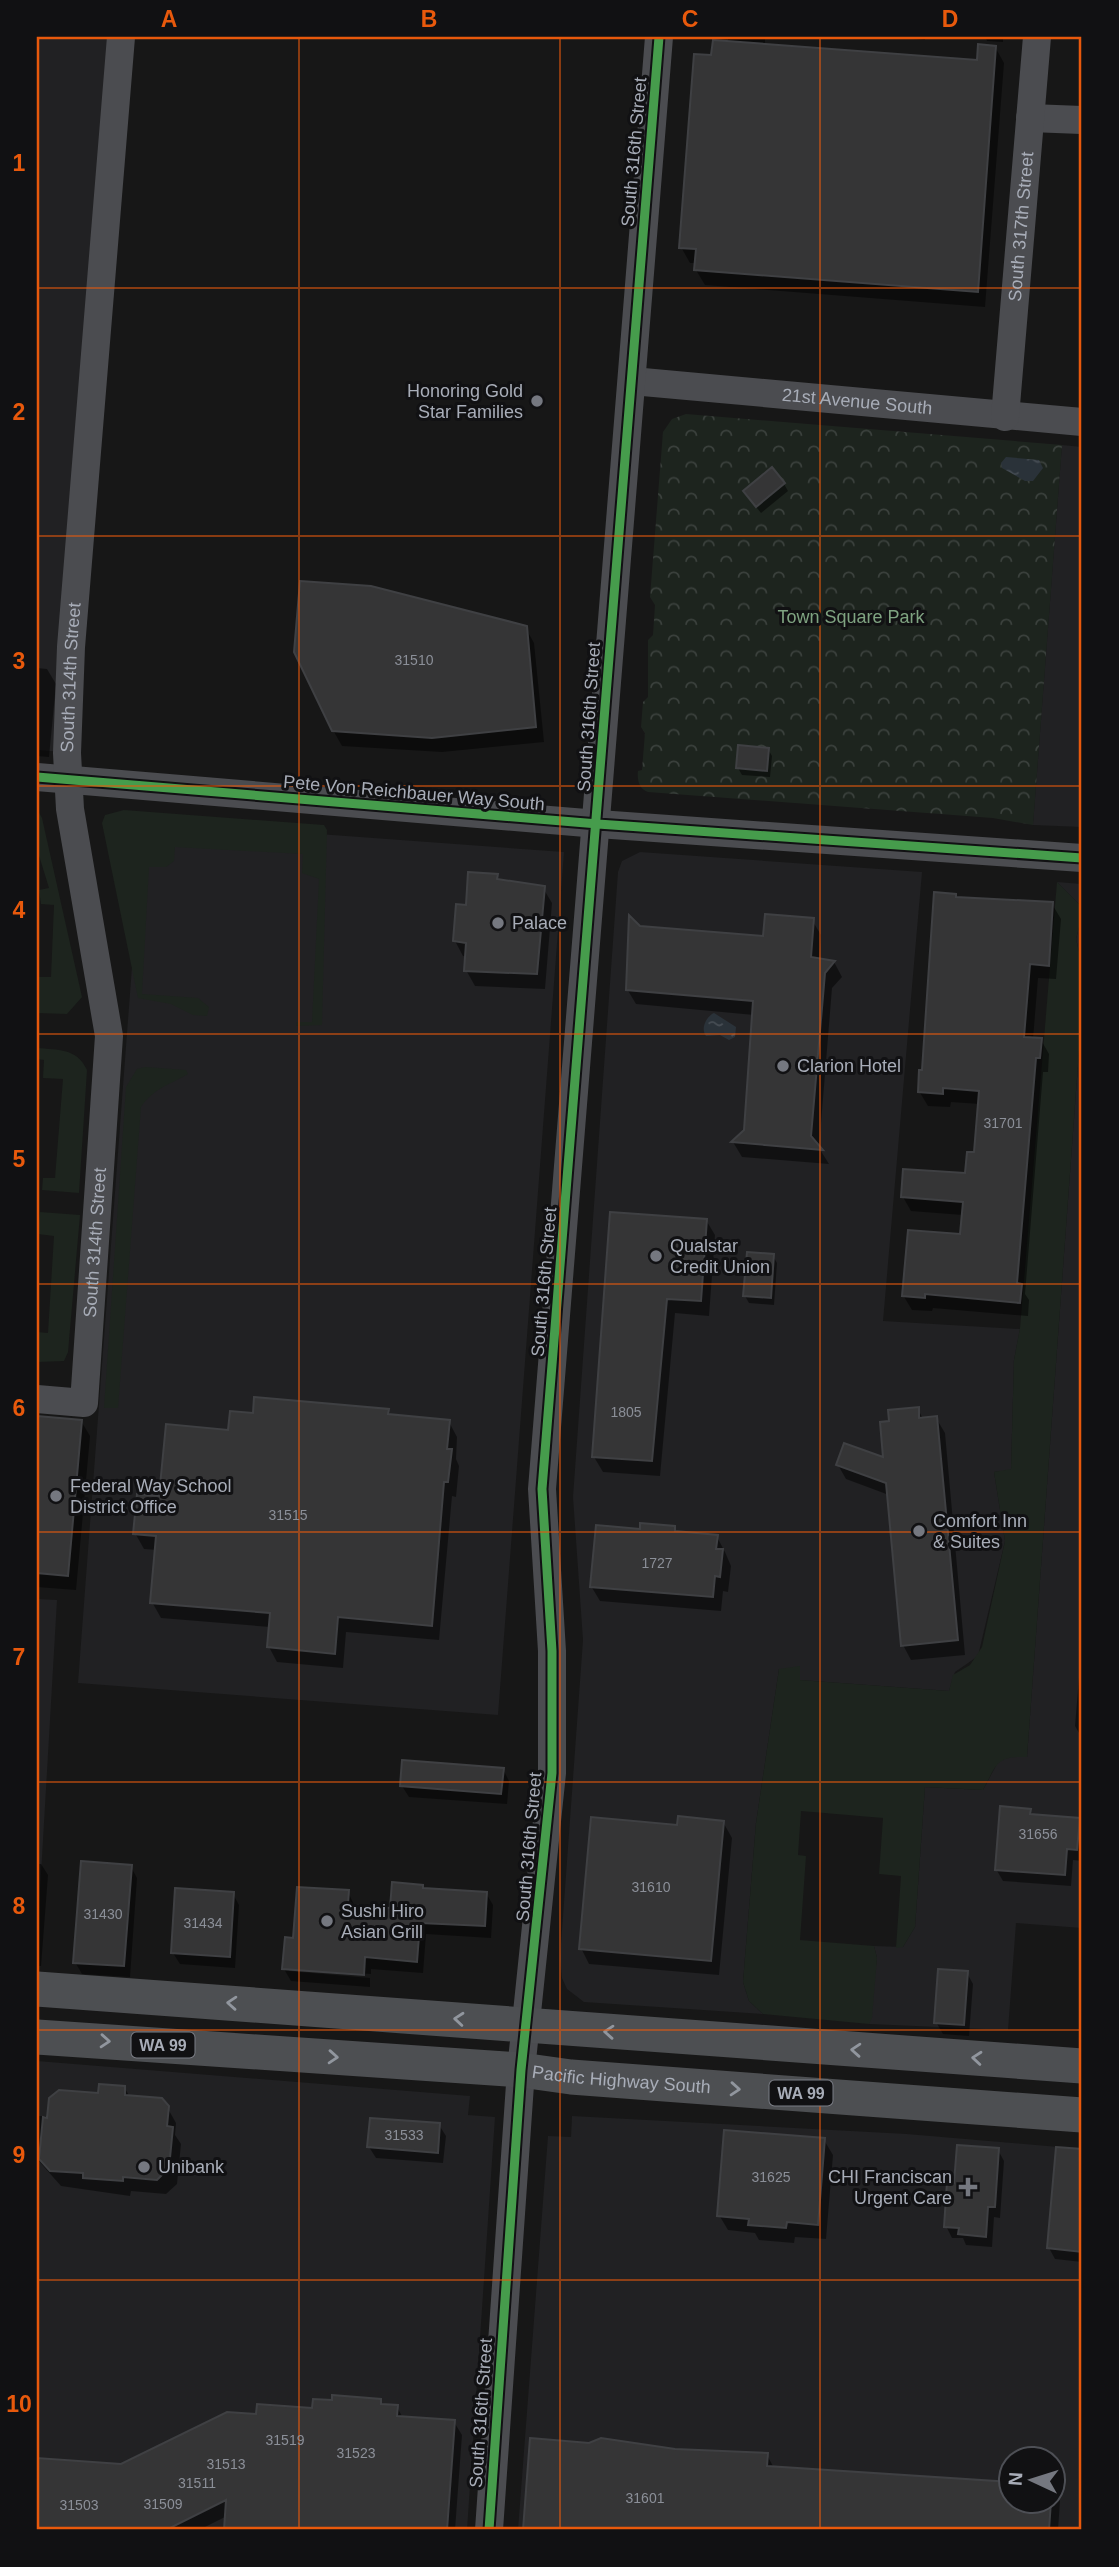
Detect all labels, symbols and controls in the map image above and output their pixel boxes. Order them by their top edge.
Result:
text: A [161,6,177,32]
text: B [421,6,437,32]
text: C [682,6,698,32]
text: D [942,6,958,32]
street label: South 316th Street [617,76,651,228]
text: 1 [13,150,26,176]
street label: South 317th Street [1005,151,1037,302]
place label: Honoring Gold Star Families [407,381,523,422]
street label: 21st Avenue South [781,385,933,418]
marker: Honoring Gold Star Families [529,393,545,409]
text: 2 [13,399,25,425]
street label: South 314th Street [57,602,85,753]
park label: Town Square Park [777,607,926,627]
street label: South 316th Street [574,641,604,793]
text: 3 [13,648,25,674]
house number: 31510 [395,652,434,668]
street label: Pete Von Reichbauer Way South [282,772,546,814]
text: 4 [13,897,26,923]
place label: Palace [512,913,567,933]
marker: Palace [490,915,506,931]
place label: Clarion Hotel [797,1056,901,1076]
marker: Clarion Hotel [775,1058,791,1074]
house number: 31701 [984,1115,1023,1131]
text: 5 [13,1146,26,1172]
street label: South 314th Street [80,1167,110,1318]
street label: South 316th Street [527,1206,561,1358]
place label: Qualstar Credit Union [670,1236,770,1277]
marker: Qualstar Credit Union [648,1248,664,1264]
text: 6 [13,1395,25,1421]
house number: 1805 [610,1404,642,1420]
place label: Federal Way School District Office [70,1476,231,1517]
marker: Federal Way School District Office [48,1488,64,1504]
house number: 31515 [269,1507,308,1523]
place label: Comfort Inn & Suites [933,1511,1027,1552]
marker: Comfort Inn & Suites [911,1523,927,1539]
house number: 1727 [641,1555,673,1571]
text: 7 [13,1644,25,1670]
street label: South 316th Street [512,1771,546,1923]
house number: 31656 [1019,1826,1058,1842]
house number: 31610 [632,1879,671,1895]
text: 8 [13,1893,26,1919]
place label: Sushi Hiro Asian Grill [341,1901,424,1942]
house number: 31430 [84,1906,123,1922]
marker: Sushi Hiro Asian Grill [319,1913,335,1929]
house number: 31434 [184,1915,223,1931]
one-way arrow [226,1996,237,2011]
one-way arrow [453,2012,464,2027]
one-way arrow [603,2025,614,2040]
road number: WA 99 [132,2033,194,2058]
one-way arrow [100,2034,111,2049]
one-way arrow [850,2043,861,2058]
one-way arrow [328,2049,339,2064]
one-way arrow [972,2051,983,2066]
street label: Pacific Highway South [531,2062,711,2097]
road number: WA 99 [770,2080,832,2106]
one-way arrow [730,2081,741,2096]
house number: 31533 [385,2127,424,2143]
text: 9 [13,2142,25,2168]
place label: Unibank [158,2157,225,2177]
marker: Unibank [136,2159,152,2175]
place label: CHI Franciscan Urgent Care [828,2167,952,2208]
house number: 31625 [752,2169,791,2185]
marker: CHI Franciscan Urgent Care [958,2177,978,2197]
street label: South 316th Street [466,2337,496,2489]
text: 10 [6,2391,32,2417]
house number: 31519 [266,2432,305,2448]
north arrow [996,2444,1066,2514]
house number: 31523 [337,2445,376,2461]
house number: 31513 [207,2456,246,2472]
text: N [1005,2471,1026,2486]
house number: 31511 [178,2475,216,2491]
house number: 31601 [626,2490,665,2506]
house number: 31509 [144,2496,183,2512]
house number: 31503 [60,2497,99,2513]

